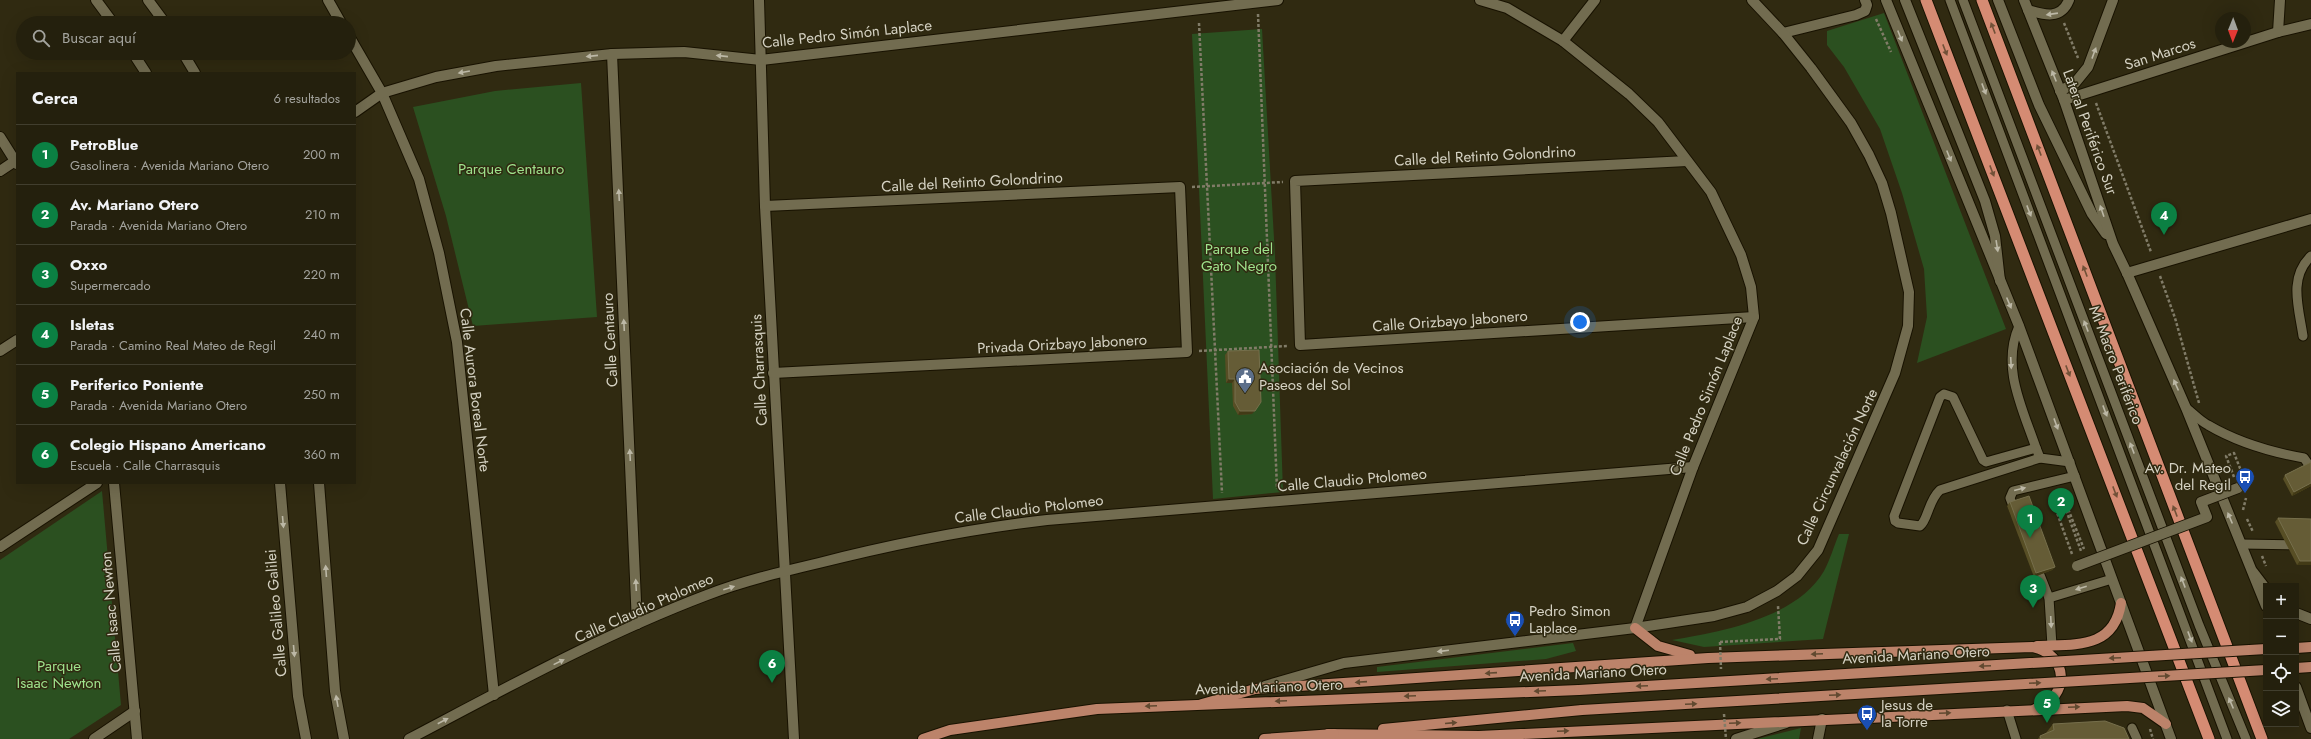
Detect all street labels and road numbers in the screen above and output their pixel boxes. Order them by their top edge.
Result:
street label: Calle Pedro Simón Laplace [761,14,933,54]
street label: San Marcos [2122,32,2198,76]
street label: Lateral Periférico Sur [2057,66,2123,199]
street label: Calle del Retinto Golondrino [1394,140,1576,172]
street label: Calle del Retinto Golondrino [881,166,1063,198]
street label: Calle Centauro [597,292,623,388]
street label: Mi Macro Periférico [2083,302,2149,428]
street label: Calle Orizbayo Jabonero [1372,305,1528,337]
street label: Calle Aurora Boreal Norte [454,307,496,473]
street label: Calle Pedro Simón Laplace [1664,312,1748,479]
street label: Calle Charrasquis [745,314,773,426]
street label: Privada Orizbayo Jabonero [977,329,1147,359]
street label: Calle Circunvalación Norte [1791,385,1883,549]
street label: Calle Claudio Ptolomeo [1276,463,1428,497]
street label: Calle Claudio Ptolomeo [953,489,1105,529]
street label: Calle Galileo Galilei [259,548,293,678]
street label: Calle Isaac Newton [95,551,127,673]
street label: Calle Claudio Ptolomeo [571,567,717,649]
street label: Avenida Mariano Otero [1842,640,1990,670]
street label: Avenida Mariano Otero [1519,658,1667,688]
street label: Avenida Mariano Otero [1195,673,1343,701]

